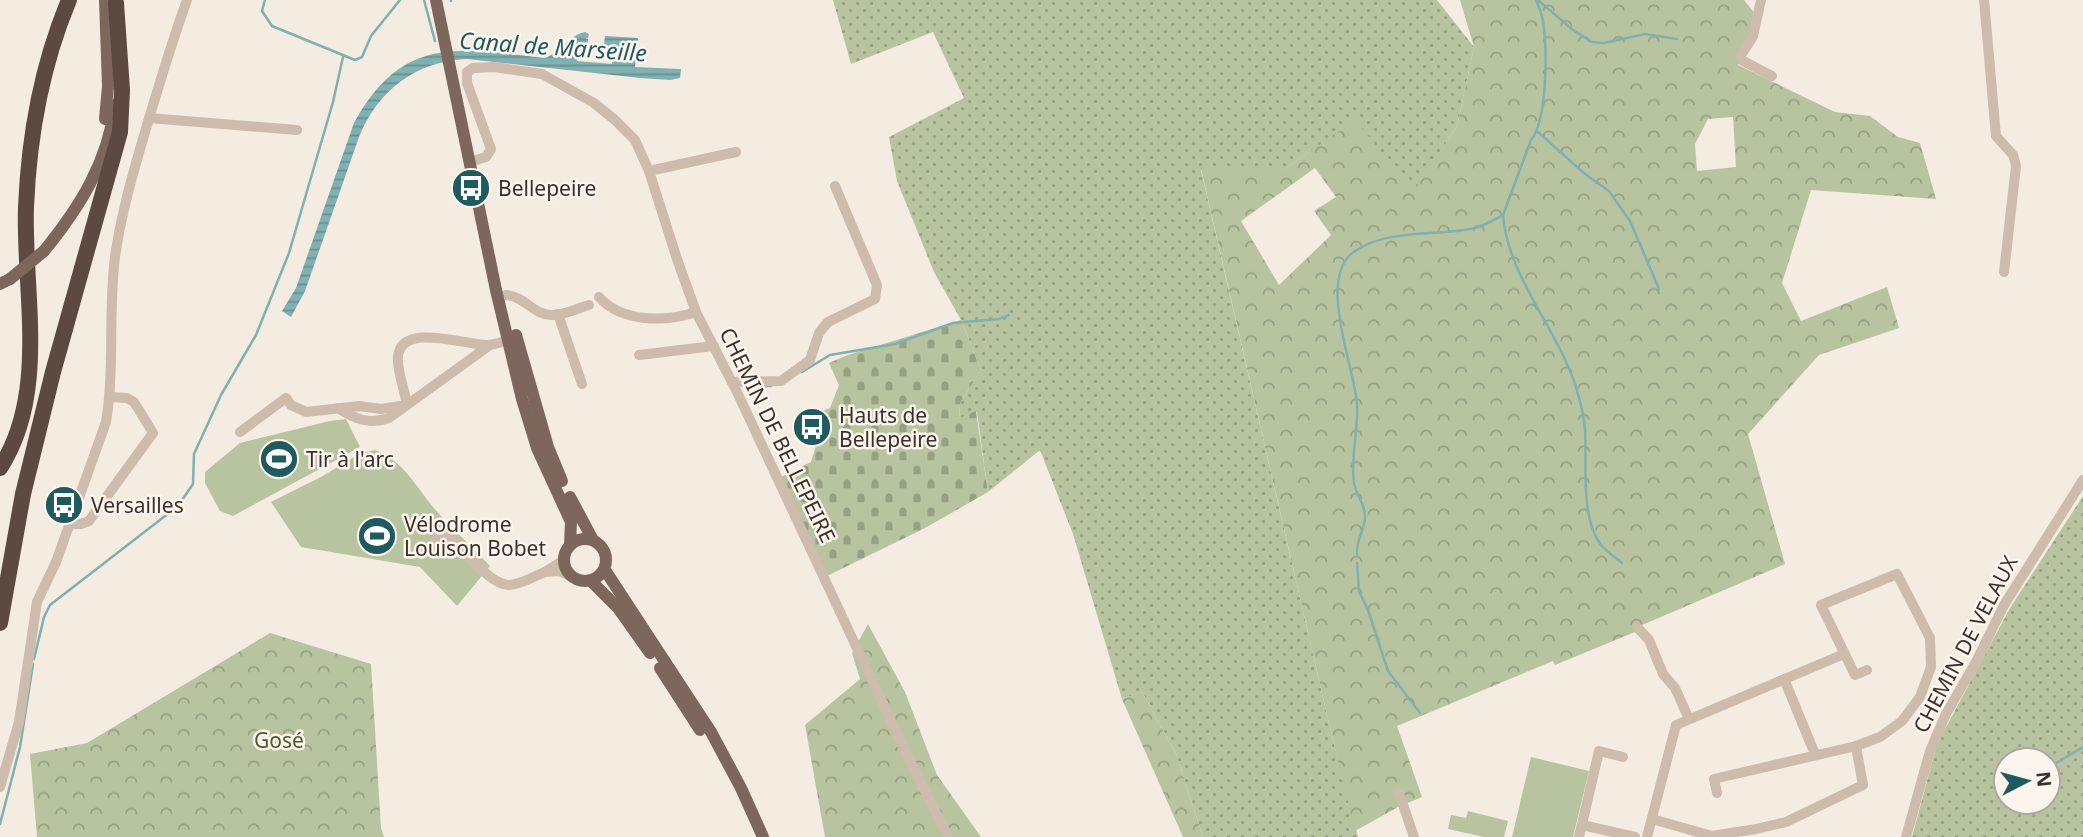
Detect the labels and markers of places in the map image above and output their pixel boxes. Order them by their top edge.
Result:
bus stop icon: Bellepeire [450,167,492,209]
place label: Bellepeire [498,174,596,202]
place label: Hauts de Bellepeire [839,401,937,453]
bus stop icon: Hauts de Bellepeire [791,406,833,448]
sports icon: Tir à l'arc [258,438,300,480]
place label: Tir à l'arc [306,445,394,473]
bus stop icon: Versailles [43,484,85,526]
place label: Versailles [91,491,184,519]
place label: Vélodrome Louison Bobet [404,510,546,562]
sports icon: Vélodrome Louison Bobet [356,515,398,557]

